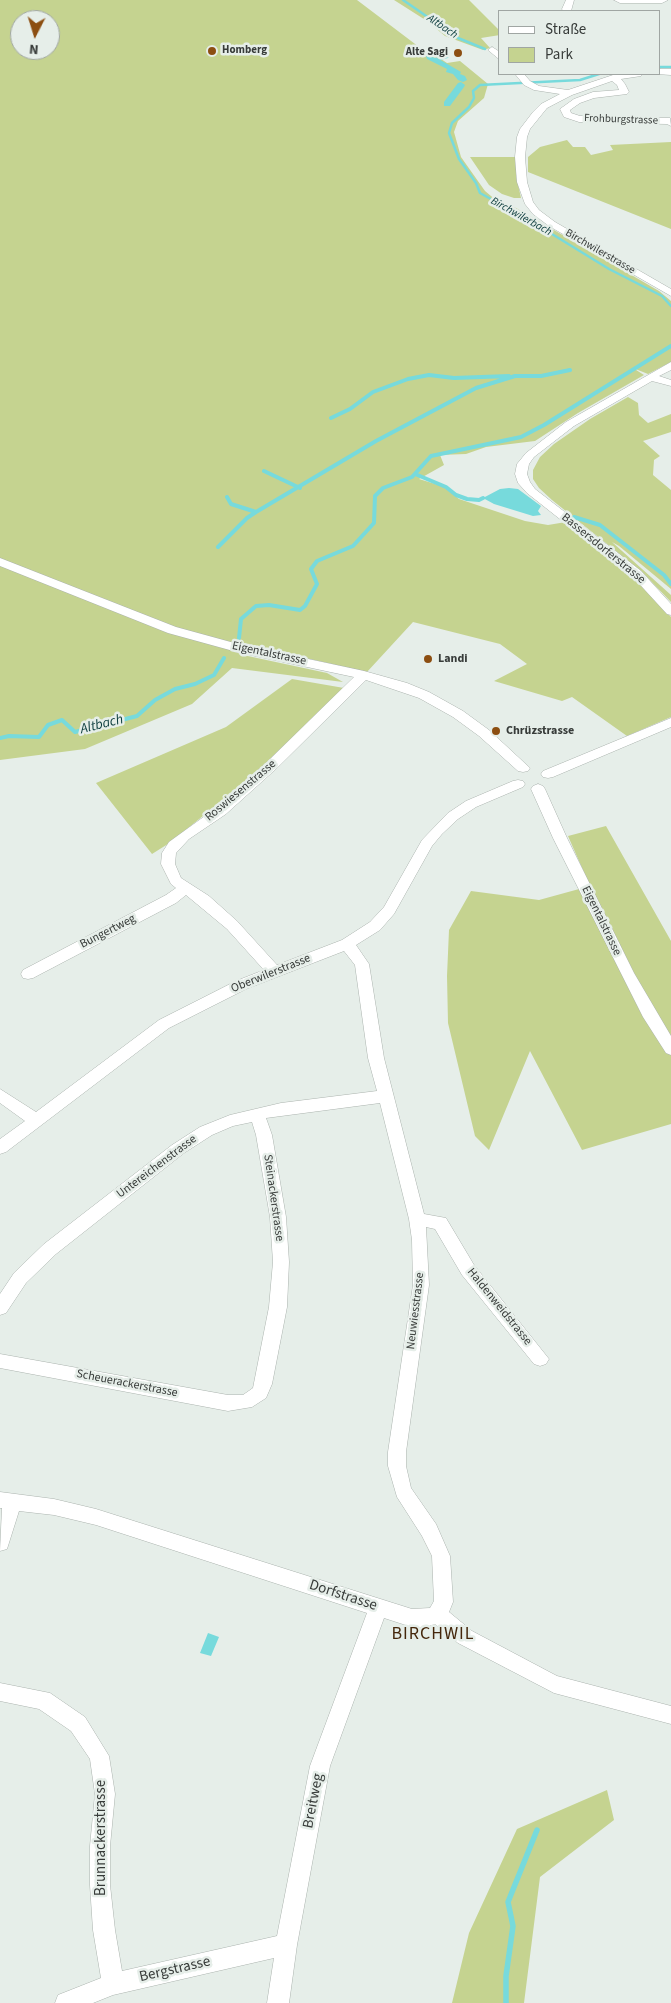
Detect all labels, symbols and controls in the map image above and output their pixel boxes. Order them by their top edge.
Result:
north arrow [10,10,60,60]
legend [498,10,661,75]
water label: Altbach [424,12,460,42]
text: Straße [545,19,586,40]
text: N [28,39,39,59]
place label: Homberg [222,44,267,58]
text: Park [545,44,573,65]
marker: Homberg [206,45,218,57]
place label: Alte Sagi [406,46,448,60]
marker: Alte Sagi [452,47,464,59]
street label: Frohburgstrasse [584,112,658,128]
water label: Birchwilerbach [488,195,554,239]
street label: Birchwilerstrasse [563,227,637,277]
street label: Bassersdorferstrasse [558,511,648,587]
street label: Eigentalstrasse [231,639,307,669]
place label: Landi [438,652,468,666]
marker: Landi [422,653,434,665]
water label: Altbach [79,712,125,738]
place label: Chrüzstrasse [506,724,574,738]
marker: Chrüzstrasse [490,725,502,737]
street label: Roswiesenstrasse [203,757,279,825]
street label: Eigentalstrasse [578,884,624,958]
street label: Bungertweg [78,912,138,952]
street label: Oberwilerstrasse [229,952,313,996]
street label: Untereichenstrasse [114,1132,200,1202]
street label: Steinackerstrasse [260,1154,286,1242]
street label: Haldenweidstrasse [464,1266,534,1348]
street label: Neuwiesstrasse [404,1272,428,1350]
street label: Scheuerackerstrasse [75,1367,179,1401]
street label: Dorfstrasse [307,1577,379,1615]
district label: BIRCHWIL [390,1624,476,1646]
street label: Breitweg [300,1772,328,1830]
street label: Brunnackerstrasse [93,1780,111,1896]
street label: Bergstrasse [138,1953,212,1987]

